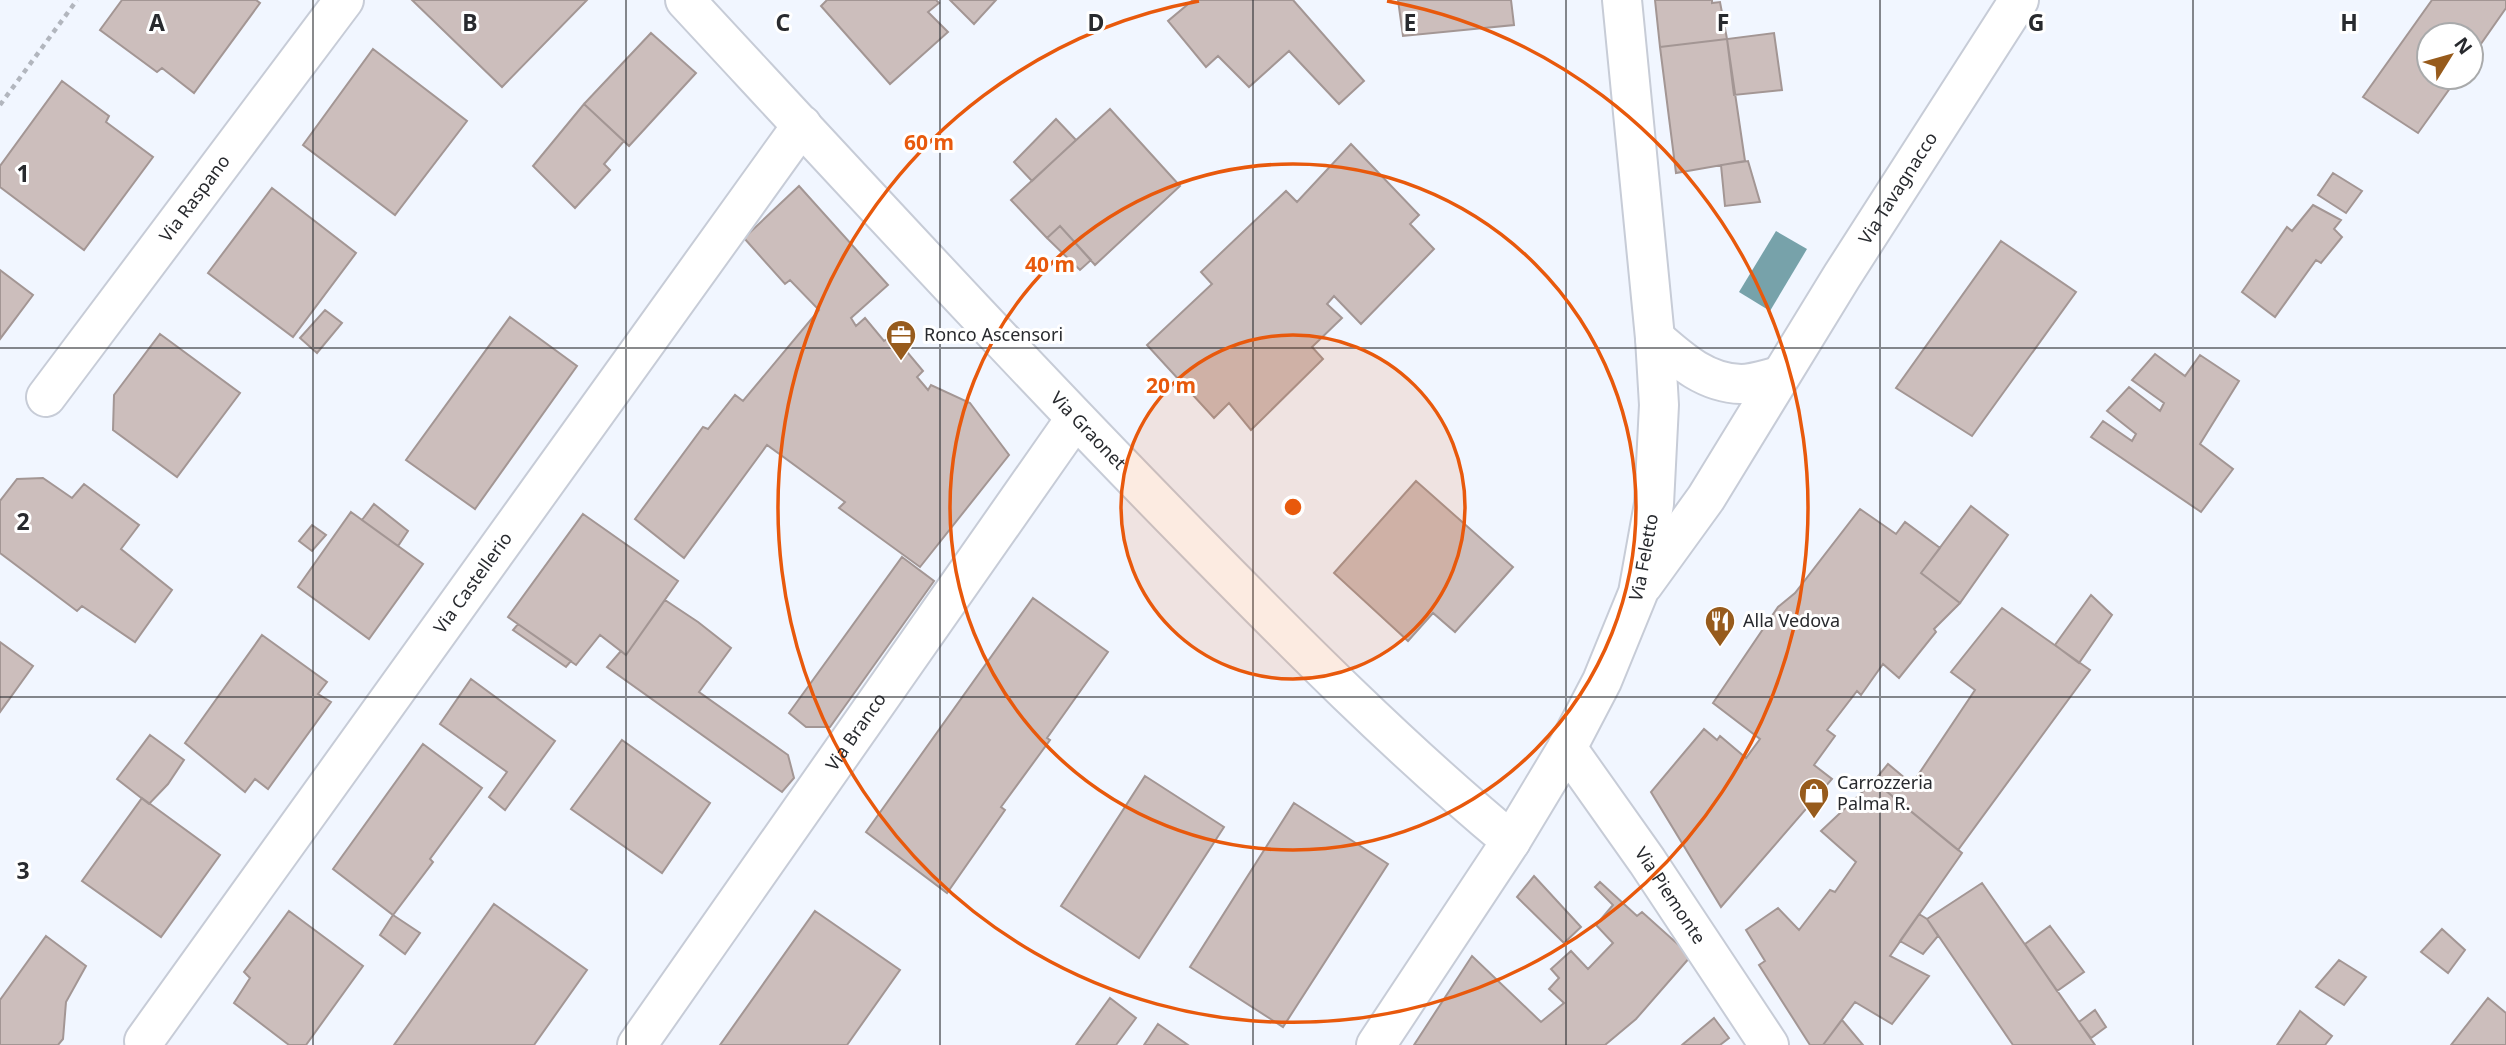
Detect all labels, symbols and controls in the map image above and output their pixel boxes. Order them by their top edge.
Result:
text: A [149,6,165,38]
text: B [462,6,478,38]
text: C [776,6,791,38]
text: D [1088,6,1104,38]
text: E [1404,6,1416,38]
text: F [1717,6,1729,38]
text: G [2028,6,2044,38]
text: H [2340,6,2358,38]
north arrow [2415,21,2485,91]
text: N [2449,32,2479,60]
street label: Via Tavagnacco [1853,127,1942,248]
text: 60 m [904,128,954,156]
street label: Via Raspano [153,150,235,247]
text: 1 [16,157,30,189]
text: 40 m [1025,250,1075,278]
office icon: Ronco Ascensori [884,318,918,362]
place label: Ronco Ascensori [924,322,1063,346]
text: 20 m [1146,371,1196,399]
street label: Via Graonet [1046,386,1132,475]
centre of rings [1281,495,1305,519]
text: 2 [16,505,30,537]
street label: Via Feletto [1623,512,1663,605]
street label: Via Castellerio [428,527,517,638]
restaurant icon: Alla Vedova [1703,604,1737,648]
place label: Alla Vedova [1743,608,1840,632]
street label: Via Branco [820,688,891,775]
place label: Carrozzeria Palma R. [1837,770,1933,815]
shop icon: Carrozzeria Palma R. [1797,776,1831,820]
street label: Via Piemonte [1630,842,1712,948]
text: 3 [16,854,30,886]

